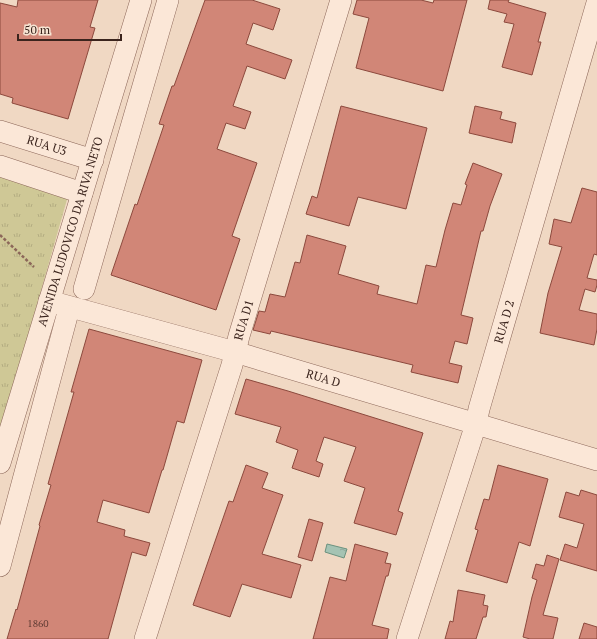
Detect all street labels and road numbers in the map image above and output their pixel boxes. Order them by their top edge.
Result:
street label: RUA U3 [25,132,69,158]
street label: AVENIDA LUDOVICO DA RIVA NETO [34,135,106,328]
street label: RUA D1 [230,298,257,342]
street label: RUA D 2 [490,298,517,345]
street label: RUA D [304,366,342,390]

